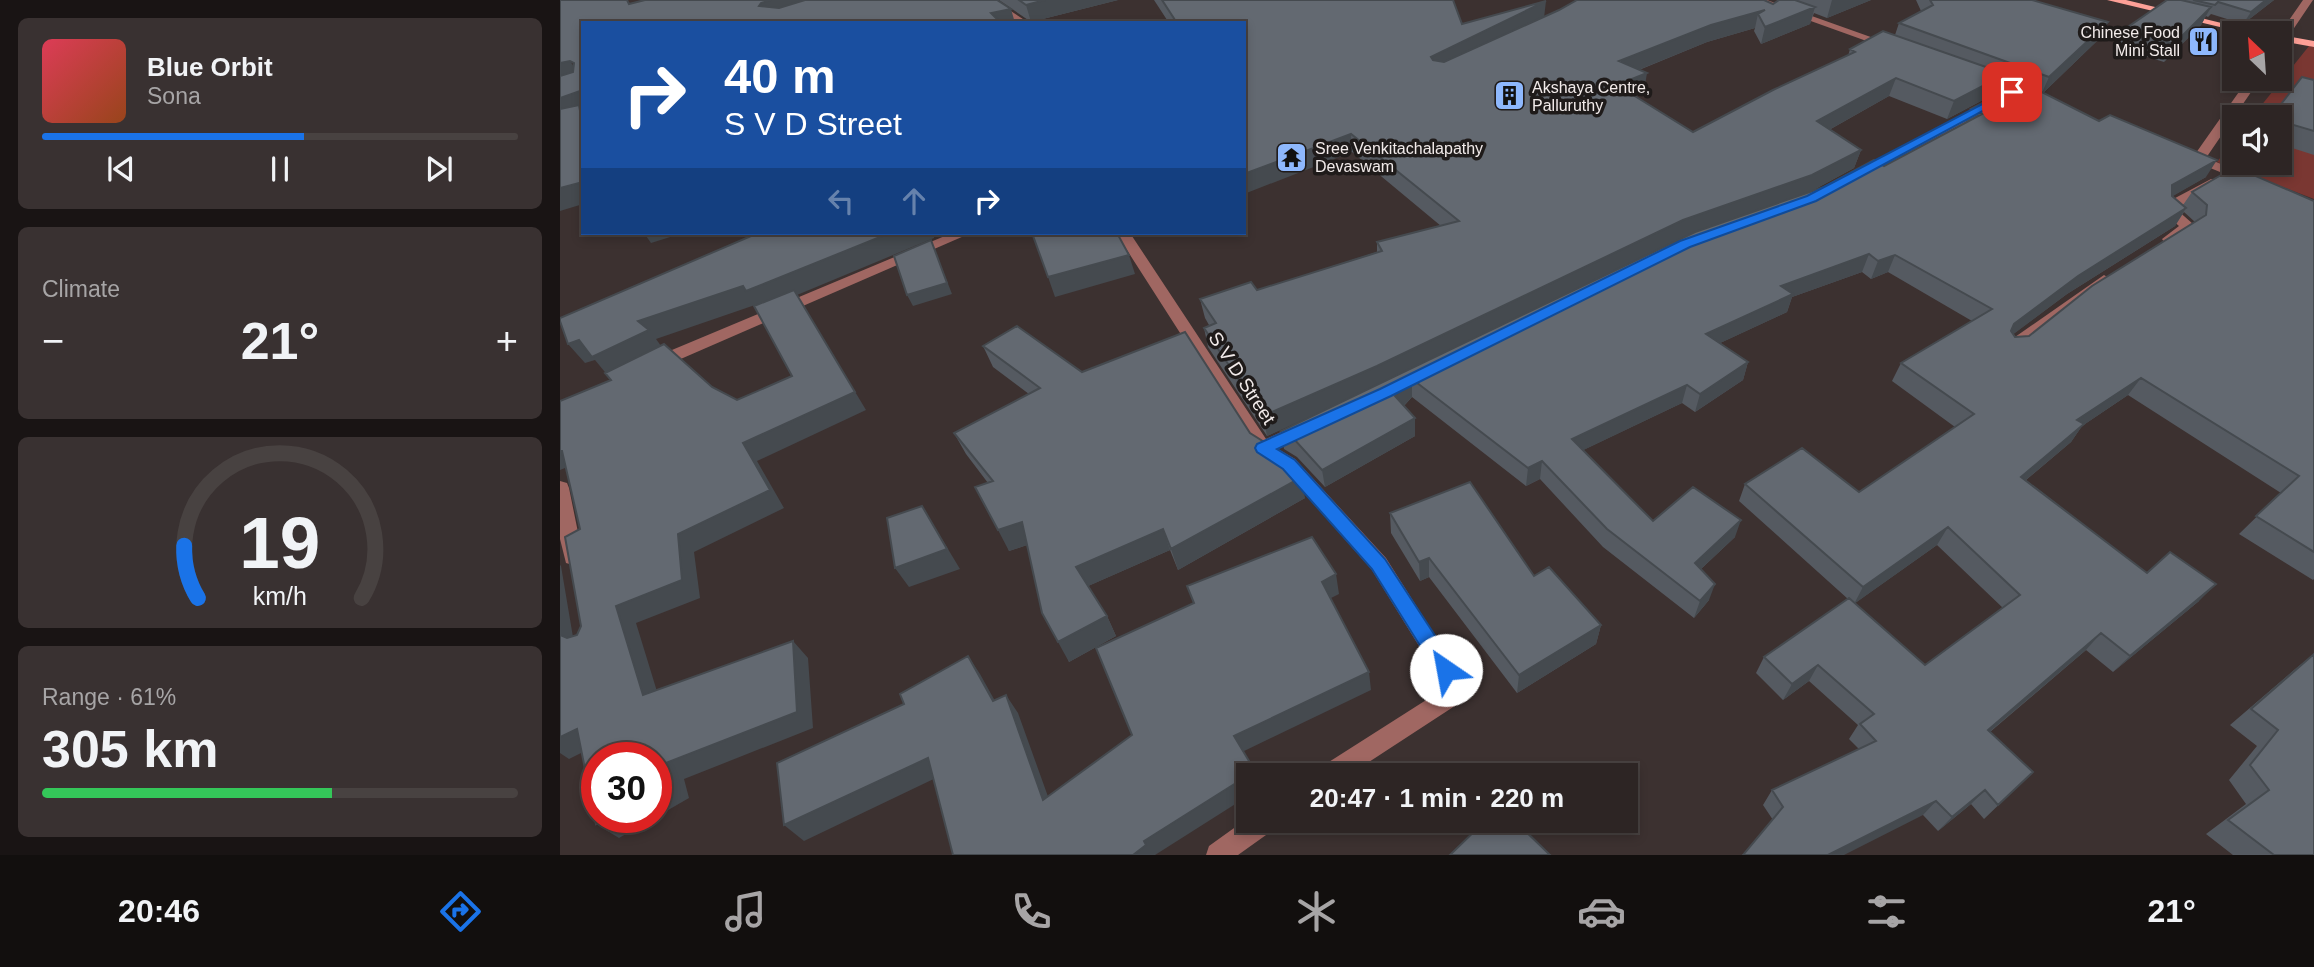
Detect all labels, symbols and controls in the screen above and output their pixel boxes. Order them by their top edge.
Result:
north arrow [2222,21,2292,91]
map controls [2222,21,2292,175]
place label: Chinese Food Mini Stall [2080,24,2180,59]
restaurant icon: Chinese Food Mini Stall [2186,24,2220,58]
icon: right [609,49,700,140]
text: 40 m [724,49,836,103]
text: Blue Orbit [147,52,273,82]
pin [1982,62,2042,122]
icon: arrive [1993,73,2031,111]
building icon: Akshaya Centre, Palluruthy [1492,79,1526,113]
place label: Akshaya Centre, Palluruthy [1532,79,1650,114]
text: Sona [147,83,201,109]
button: sound [2222,105,2292,175]
text: S V D Street [724,106,902,142]
temple icon: Sree Venkitachalapathy Devaswam [1275,140,1309,174]
place label: Sree Venkitachalapathy Devaswam [1315,140,1483,175]
icon: previous [102,150,140,188]
icon: pause [261,150,299,188]
icon: next [420,150,458,188]
icon: left [822,182,860,220]
icon: ahead [895,182,933,220]
icon: right [968,182,1006,220]
text: Climate [42,276,120,302]
text: 21° [241,312,319,370]
text: − [42,320,64,362]
text: + [496,320,518,362]
street label: S V D Street [1204,328,1280,429]
text: 19 [240,503,320,584]
text: km/h [253,582,307,610]
position arrow [1409,633,1483,707]
text: Range · 61% [42,684,176,710]
text: 305 km [42,720,218,778]
speed limit sign: 30 [581,742,672,833]
text: 20:47 · 1 min · 220 m [1310,783,1564,813]
icon: directions [436,887,485,936]
icon: music [721,887,770,936]
icon: phone [1007,887,1056,936]
icon: climate [1292,887,1341,936]
icon: car [1577,887,1626,936]
icon: filters [1862,887,1911,936]
text: 20:46 [118,893,200,929]
text: 21° [2147,893,2196,929]

